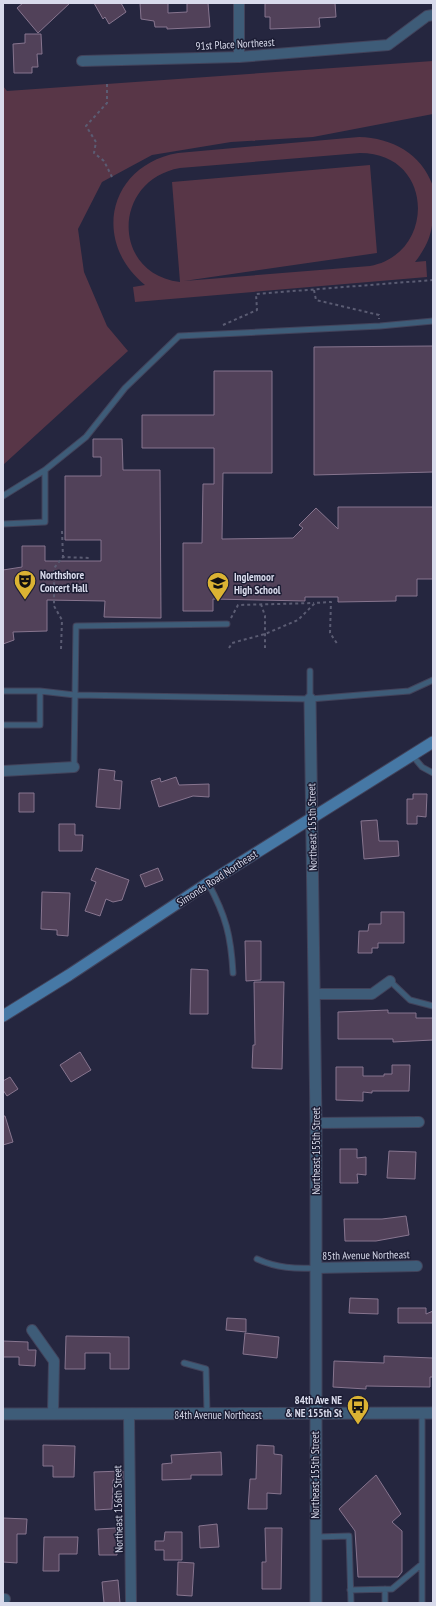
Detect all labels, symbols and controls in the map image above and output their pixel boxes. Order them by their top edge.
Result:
street label: 91st Place Northeast [195,35,275,53]
theatre icon: Northshore Concert Hall [12,568,38,601]
place label: Northshore Concert Hall [40,568,88,595]
school or university icon: Inglemoor High School [205,570,231,603]
place label: Inglemoor High School [234,570,281,597]
street label: Northeast 155th Street [304,783,320,871]
street label: Simonds Road Northeast [174,847,260,909]
street label: Northeast 155th Street [309,1107,323,1195]
street label: 85th Avenue Northeast [322,1247,410,1263]
place label: 84th Ave NE & NE 155th St [285,1393,343,1420]
bus stop icon: 84th Ave NE & NE 155th St [345,1393,371,1426]
street label: 84th Avenue Northeast [174,1408,262,1422]
street label: Northeast 155th Street [308,1431,322,1519]
street label: Northeast 156th Street [110,1465,126,1553]

